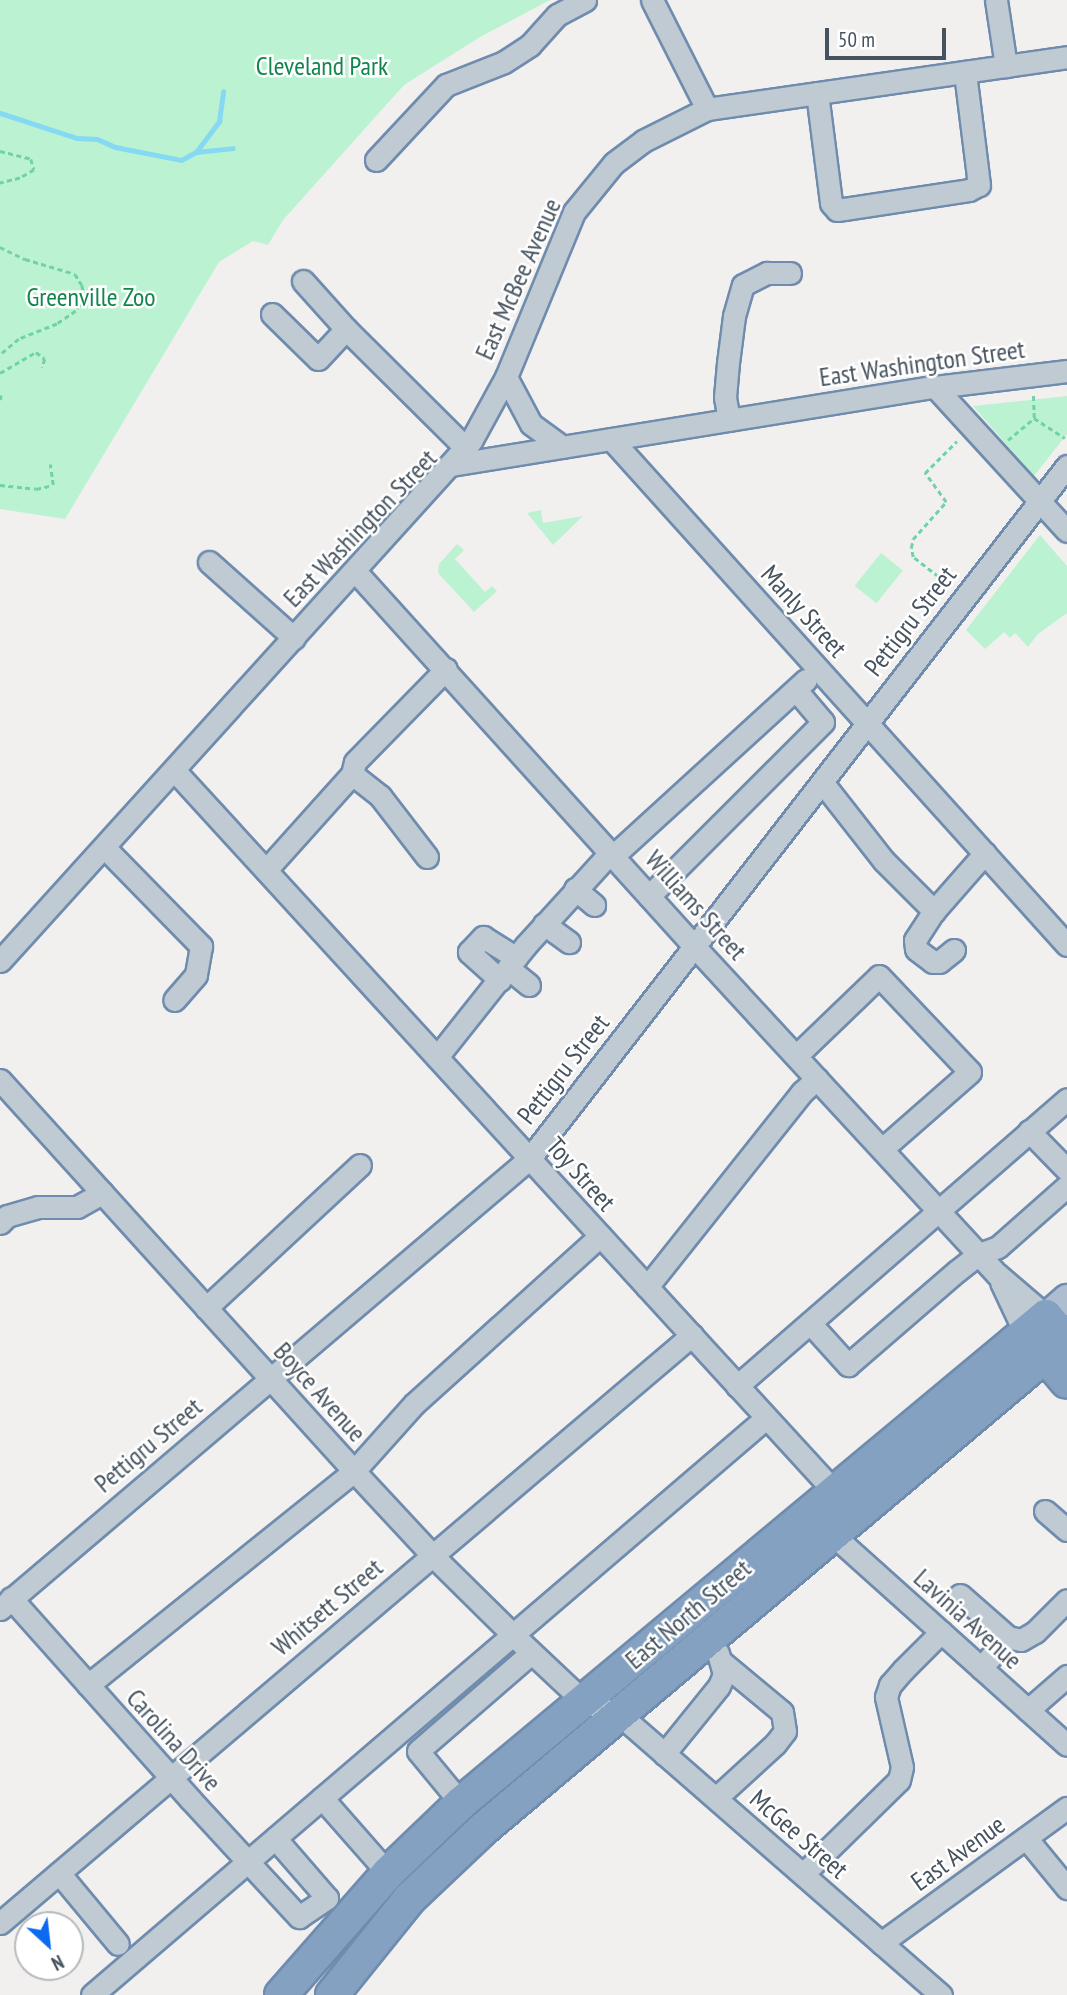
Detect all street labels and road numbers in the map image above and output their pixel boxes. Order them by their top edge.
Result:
street label: East McBee Avenue [468,193,568,365]
street label: East Washington Street [817,333,1027,393]
street label: East Washington Street [277,443,443,613]
street label: Manly Street [754,558,854,664]
street label: Pettigru Street [857,560,963,682]
street label: Williams Street [639,844,753,966]
street label: Pettigru Street [510,1008,616,1130]
street label: Toy Street [540,1130,622,1218]
street label: Boyce Avenue [267,1336,373,1448]
street label: Pettigru Street [88,1391,208,1499]
street label: Whitsett Street [265,1552,389,1662]
street label: East North Street [619,1553,757,1675]
street label: Lavinia Avenue [907,1562,1029,1676]
street label: Carolina Drive [120,1683,228,1797]
street label: McGee Street [744,1783,854,1885]
street label: East Avenue [905,1808,1011,1898]

